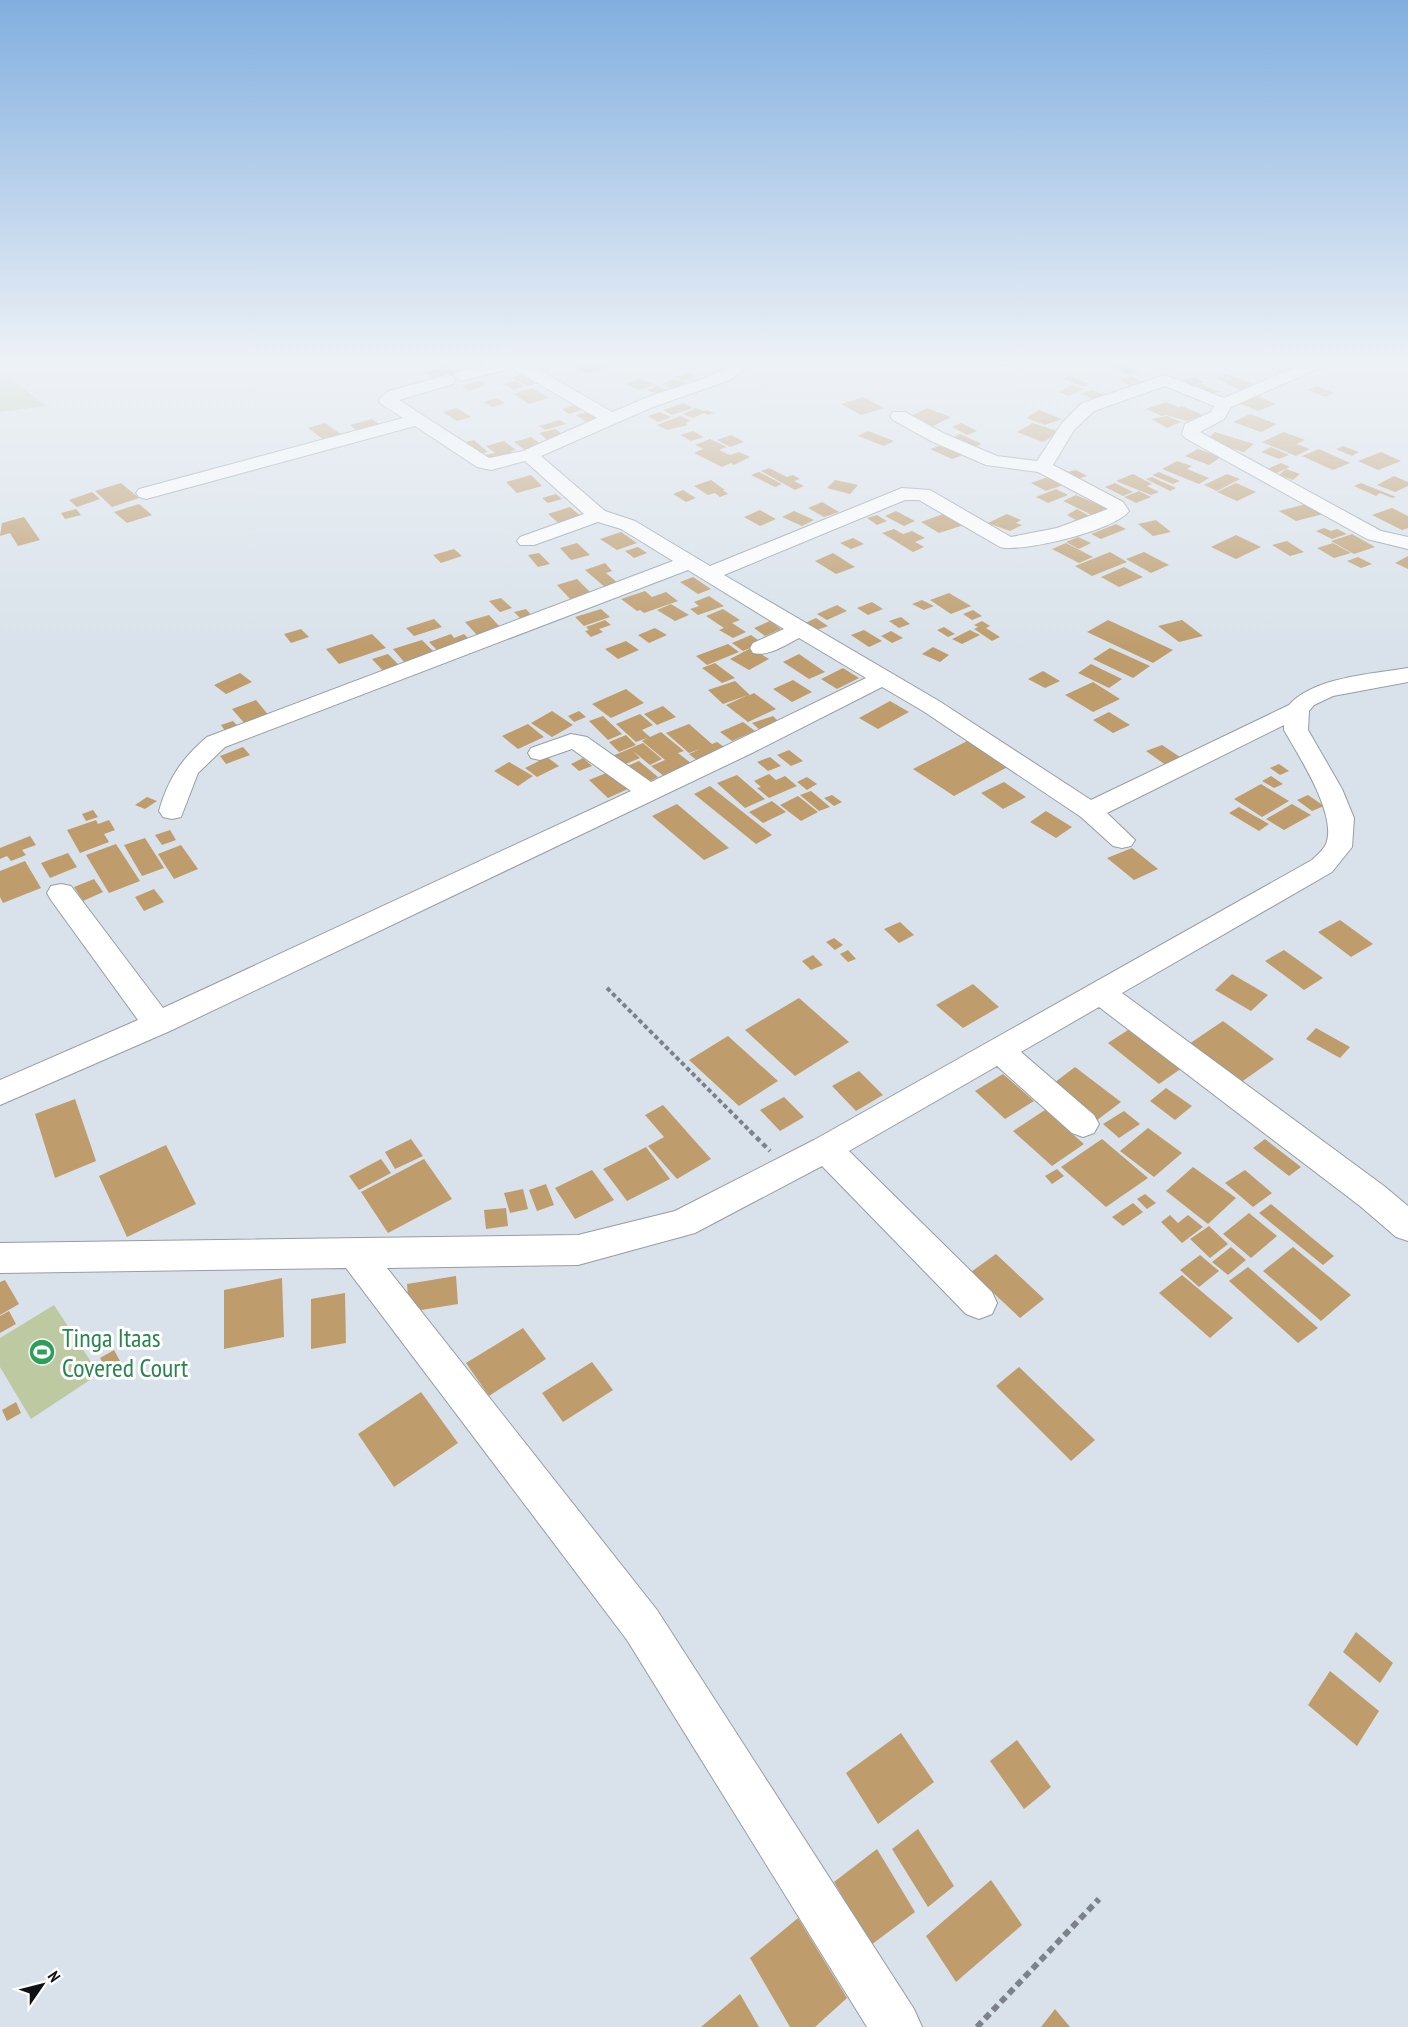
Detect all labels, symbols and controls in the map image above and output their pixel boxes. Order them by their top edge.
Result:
place label: Tinga Itaas Covered Court [62,1321,188,1384]
sports icon: Tinga Itaas Covered Court [27,1337,57,1367]
north arrow [12,1955,72,2015]
text: N [44,1967,65,1986]

